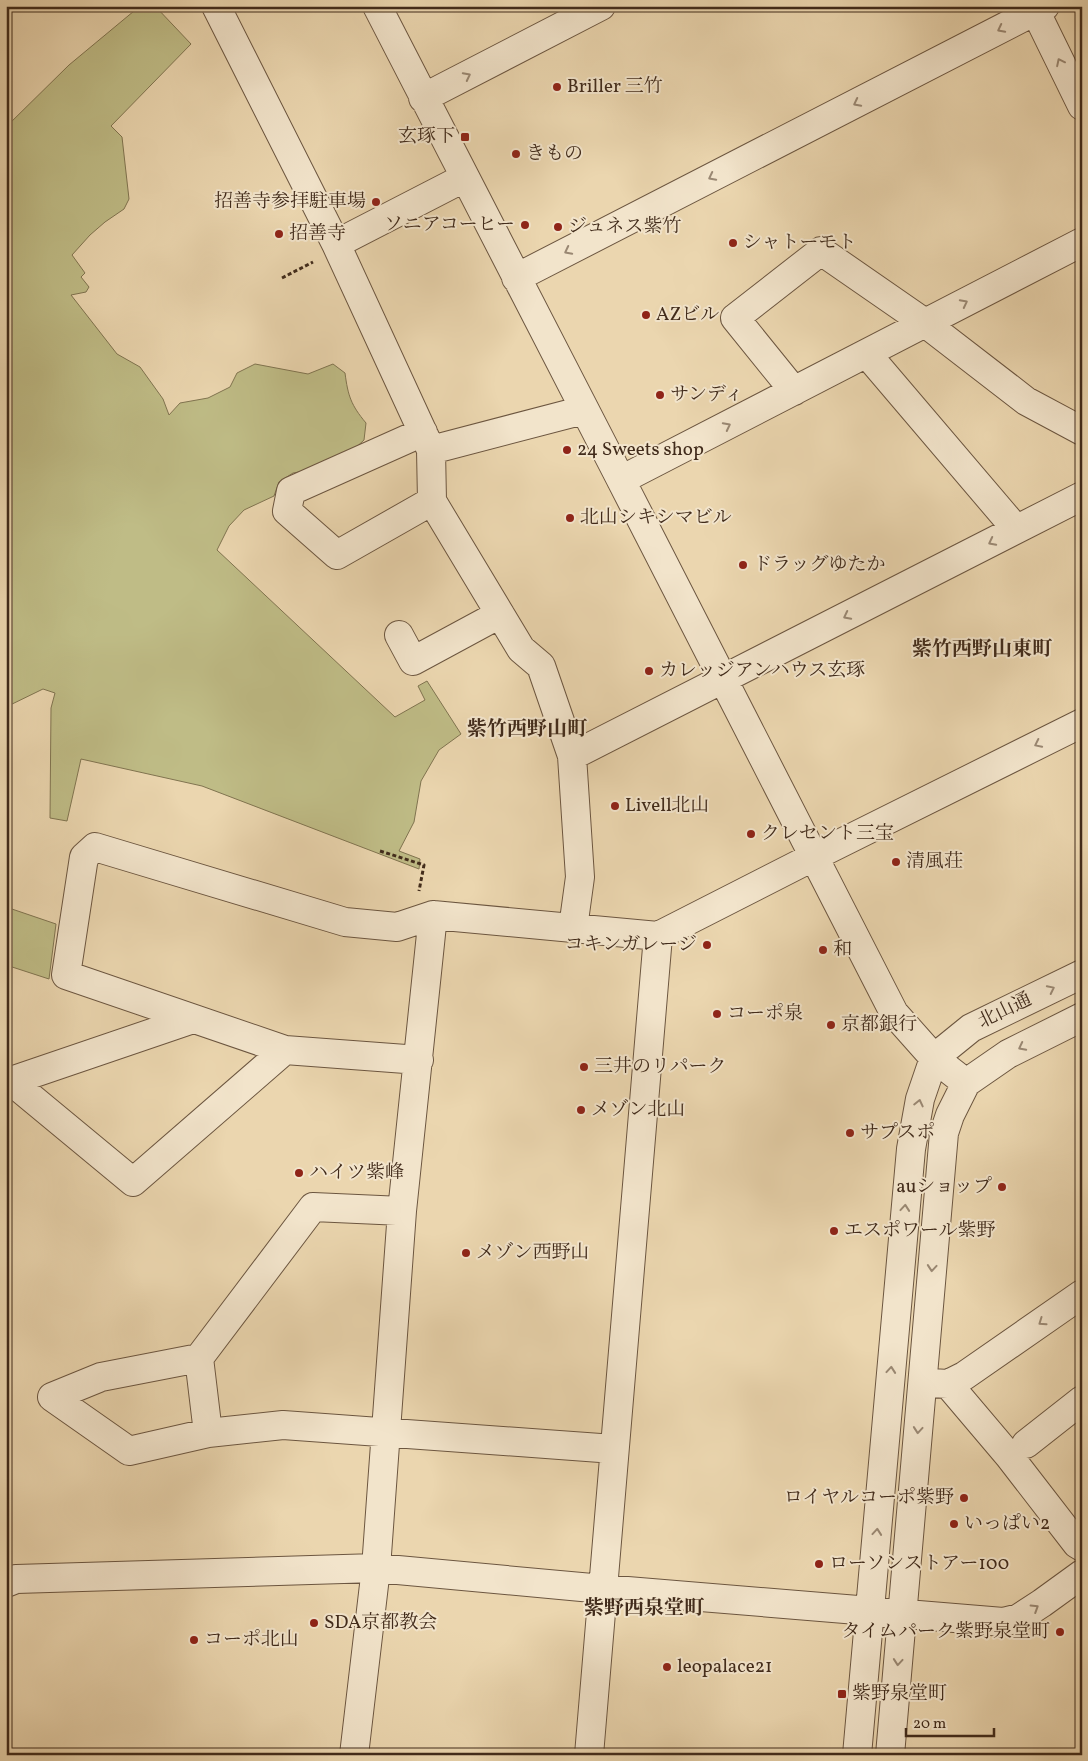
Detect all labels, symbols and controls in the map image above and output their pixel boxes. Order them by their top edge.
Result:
one-way arrow [997,23,1006,33]
one-way arrow [1056,59,1066,68]
one-way arrow [462,72,471,82]
place label: Briller 三竹 [567,74,663,100]
marker: Briller 三竹 [551,81,563,93]
one-way arrow [853,97,862,107]
place label: 玄琢下 [398,124,455,150]
marker: 玄琢下 [459,131,471,143]
place label: きもの [526,141,583,167]
marker: きもの [510,148,522,160]
one-way arrow [708,171,717,181]
place label: 招善寺参拝駐車場 [214,189,366,215]
marker: 招善寺参拝駐車場 [370,196,382,208]
place label: ソニアコーヒー [384,212,515,238]
place label: ジュネス紫竹 [568,214,682,240]
marker: ソニアコーヒー [519,219,531,231]
place label: 招善寺 [289,221,346,247]
marker: ジュネス紫竹 [552,221,564,233]
marker: 招善寺 [273,228,285,240]
place label: シャトーモト [743,230,857,256]
marker: シャトーモト [727,237,739,249]
one-way arrow [564,245,573,255]
one-way arrow [959,299,968,309]
place label: AZビル [656,302,719,328]
marker: AZビル [640,309,652,321]
place label: サンディ [670,382,744,408]
marker: サンディ [654,389,666,401]
one-way arrow [722,422,731,432]
place label: 24 Sweets shop [577,437,704,463]
marker: 24 Sweets shop [561,444,573,456]
place label: 北山シキシマビル [580,505,732,531]
marker: 北山シキシマビル [564,512,576,524]
one-way arrow [988,536,997,546]
place label: ドラッグゆたか [753,552,886,578]
marker: ドラッグゆたか [737,559,749,571]
one-way arrow [843,610,852,620]
district label: 紫竹西野山東町 [912,636,1053,664]
place label: カレッジアンハウス玄琢 [659,658,865,684]
marker: カレッジアンハウス玄琢 [643,665,655,677]
district label: 紫竹西野山町 [467,716,588,744]
one-way arrow [1034,738,1043,748]
place label: Livell北山 [625,793,710,819]
marker: Livell北山 [609,800,621,812]
place label: クレセント三宝 [761,821,894,847]
marker: クレセント三宝 [745,828,757,840]
place label: 清風荘 [906,849,963,875]
marker: 清風荘 [890,856,902,868]
place label: コキンガレージ [565,932,697,958]
place label: 和 [833,937,852,963]
marker: コキンガレージ [701,939,713,951]
marker: 和 [817,944,829,956]
one-way arrow [1045,985,1054,995]
street label: 北山通 [974,987,1036,1035]
place label: コーポ泉 [727,1001,803,1027]
marker: コーポ泉 [711,1008,723,1020]
place label: 京都銀行 [841,1012,917,1038]
marker: 京都銀行 [825,1019,837,1031]
one-way arrow [1019,1041,1028,1051]
place label: 三井のリパーク [594,1054,726,1080]
marker: 三井のリパーク [578,1061,590,1073]
place label: メゾン北山 [591,1097,685,1123]
one-way arrow [914,1098,924,1107]
marker: メゾン北山 [575,1104,587,1116]
place label: サプスポ [860,1120,935,1146]
marker: サプスポ [844,1127,856,1139]
place label: ハイツ紫峰 [309,1160,404,1186]
marker: ハイツ紫峰 [293,1167,305,1179]
place label: auショップ [896,1174,992,1200]
marker: auショップ [996,1181,1008,1193]
one-way arrow [900,1204,911,1212]
place label: エスポワール紫野 [844,1218,996,1244]
marker: エスポワール紫野 [828,1225,840,1237]
place label: メゾン西野山 [476,1240,589,1266]
marker: メゾン西野山 [460,1247,472,1259]
one-way arrow [927,1265,938,1273]
one-way arrow [1038,1315,1047,1325]
one-way arrow [885,1366,896,1374]
one-way arrow [913,1426,924,1434]
place label: ロイヤルコーポ紫野 [784,1485,954,1511]
marker: ロイヤルコーポ紫野 [958,1492,970,1504]
place label: いっぱい2 [964,1511,1050,1537]
marker: いっぱい2 [948,1518,960,1530]
one-way arrow [871,1528,882,1536]
place label: ローソンストアー100 [829,1551,1009,1577]
marker: ローソンストアー100 [813,1558,825,1570]
district label: 紫野西泉堂町 [584,1595,705,1623]
one-way arrow [1029,1605,1038,1615]
place label: SDA京都教会 [324,1610,437,1636]
marker: SDA京都教会 [308,1617,320,1629]
place label: タイムパーク紫野泉堂町 [841,1619,1050,1645]
marker: タイムパーク紫野泉堂町 [1054,1626,1066,1638]
place label: コーポ北山 [204,1627,299,1653]
marker: コーポ北山 [188,1634,200,1646]
place label: leopalace21 [677,1654,772,1680]
one-way arrow [893,1658,904,1666]
marker: leopalace21 [661,1661,673,1673]
place label: 紫野泉堂町 [852,1681,947,1707]
marker: 紫野泉堂町 [836,1688,848,1700]
scale bar [906,1706,993,1738]
text: 20 m [913,1714,946,1735]

